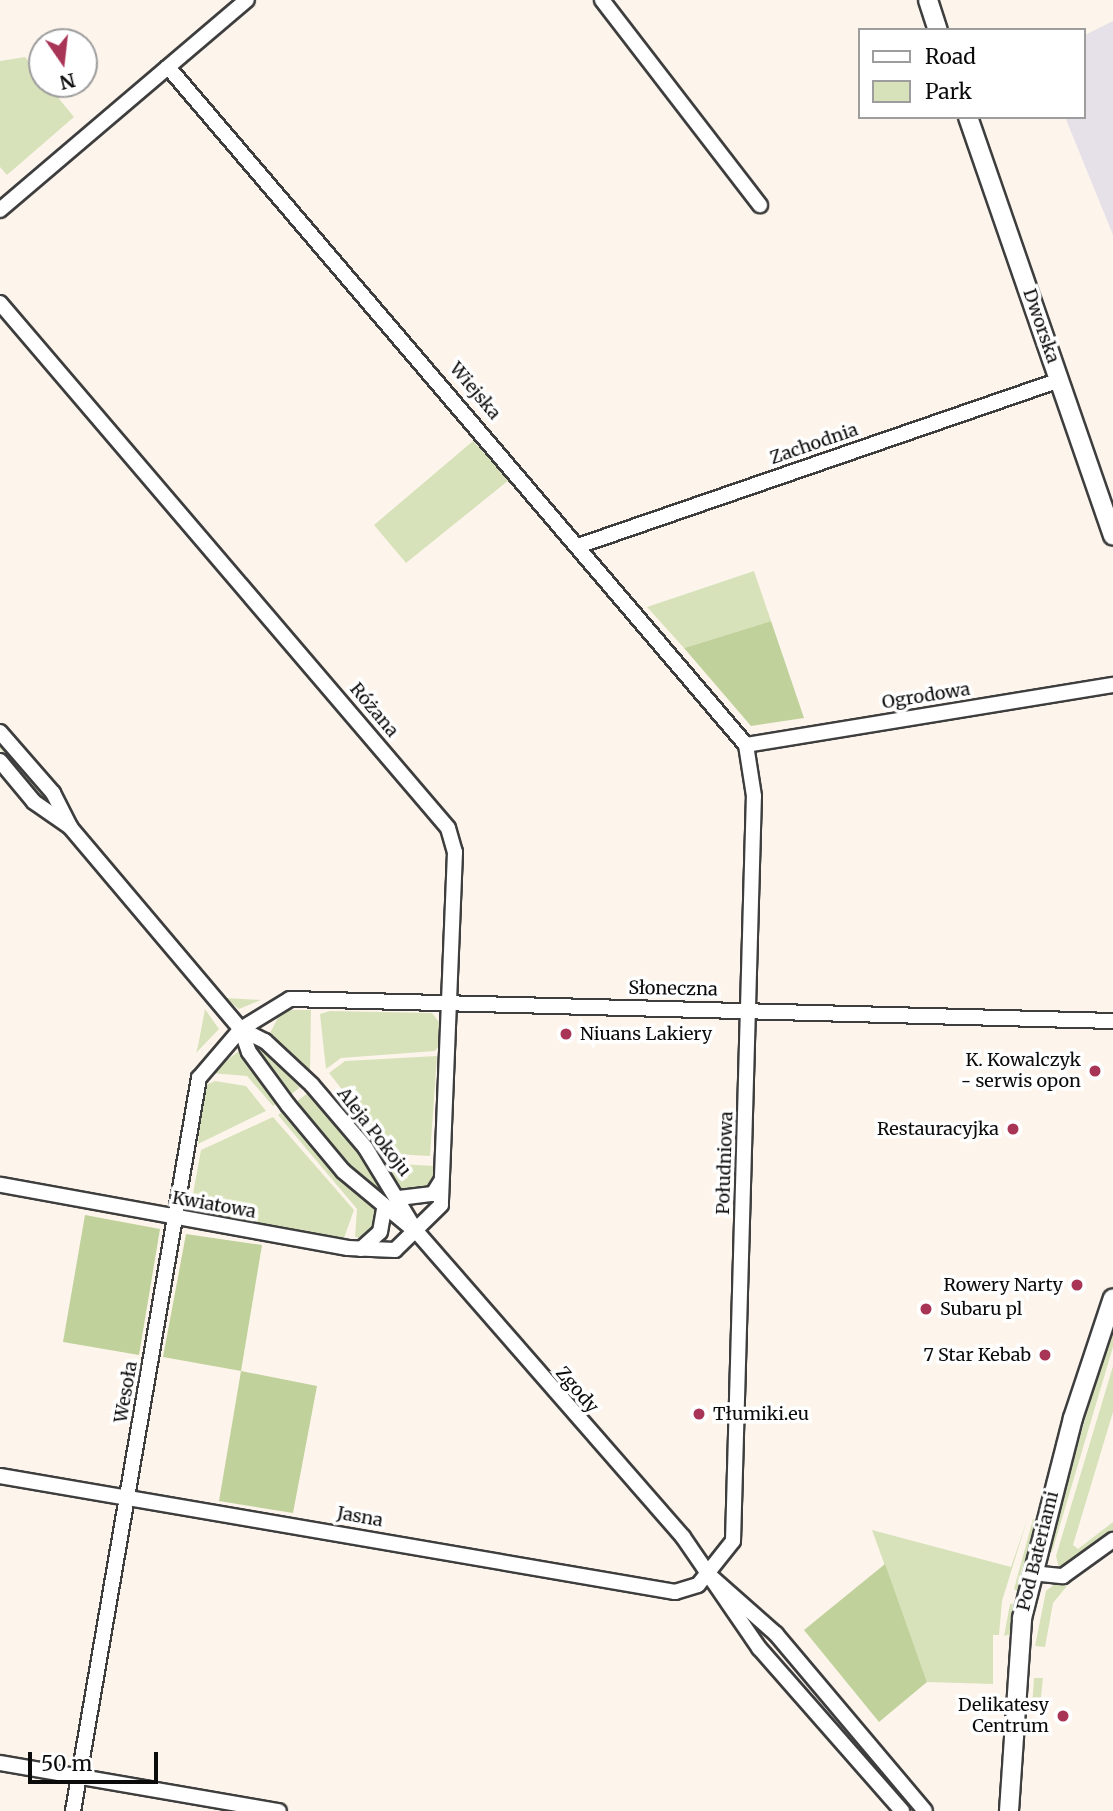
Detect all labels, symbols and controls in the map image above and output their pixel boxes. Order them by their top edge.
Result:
north arrow [28,28,98,98]
legend [858,28,1085,119]
text: Road [925,43,976,70]
text: N [57,68,78,95]
text: Park [925,78,972,105]
street label: Dworska [1018,286,1064,366]
street label: Wiejska [445,358,505,424]
street label: Zachodnia [767,419,861,469]
street label: Ogrodowa [880,678,972,714]
street label: Różana [345,679,403,741]
street label: Słoneczna [628,977,718,1001]
place label: Niuans Lakiery [580,1023,712,1045]
marker: Niuans Lakiery [558,1026,574,1042]
place label: K. Kowalczyk - serwis opon [961,1050,1081,1092]
marker: K. Kowalczyk - serwis opon [1087,1063,1103,1079]
street label: Aleja Pokoju [333,1083,415,1181]
street label: Południowa [712,1111,738,1215]
place label: Restauracyjka [877,1118,999,1140]
marker: Restauracyjka [1005,1121,1021,1137]
street label: Kwiatowa [171,1187,257,1223]
place label: Rowery Narty [943,1274,1063,1296]
marker: Rowery Narty [1069,1277,1085,1293]
place label: Subaru pl [940,1298,1022,1320]
marker: Subaru pl [918,1301,934,1317]
place label: 7 Star Kebab [924,1344,1031,1366]
marker: 7 Star Kebab [1037,1347,1053,1363]
street label: Wesoła [110,1359,142,1425]
street label: Zgody [551,1362,603,1418]
place label: Tłumiki.eu [713,1403,809,1425]
marker: Tłumiki.eu [691,1406,707,1422]
street label: Pod Bateriami [1013,1489,1063,1613]
street label: Jasna [335,1502,385,1532]
place label: Delikatesy Centrum [958,1695,1049,1738]
marker: Delikatesy Centrum [1055,1708,1071,1724]
scale bar [32,1738,161,1782]
text: 50 m [41,1750,92,1777]

